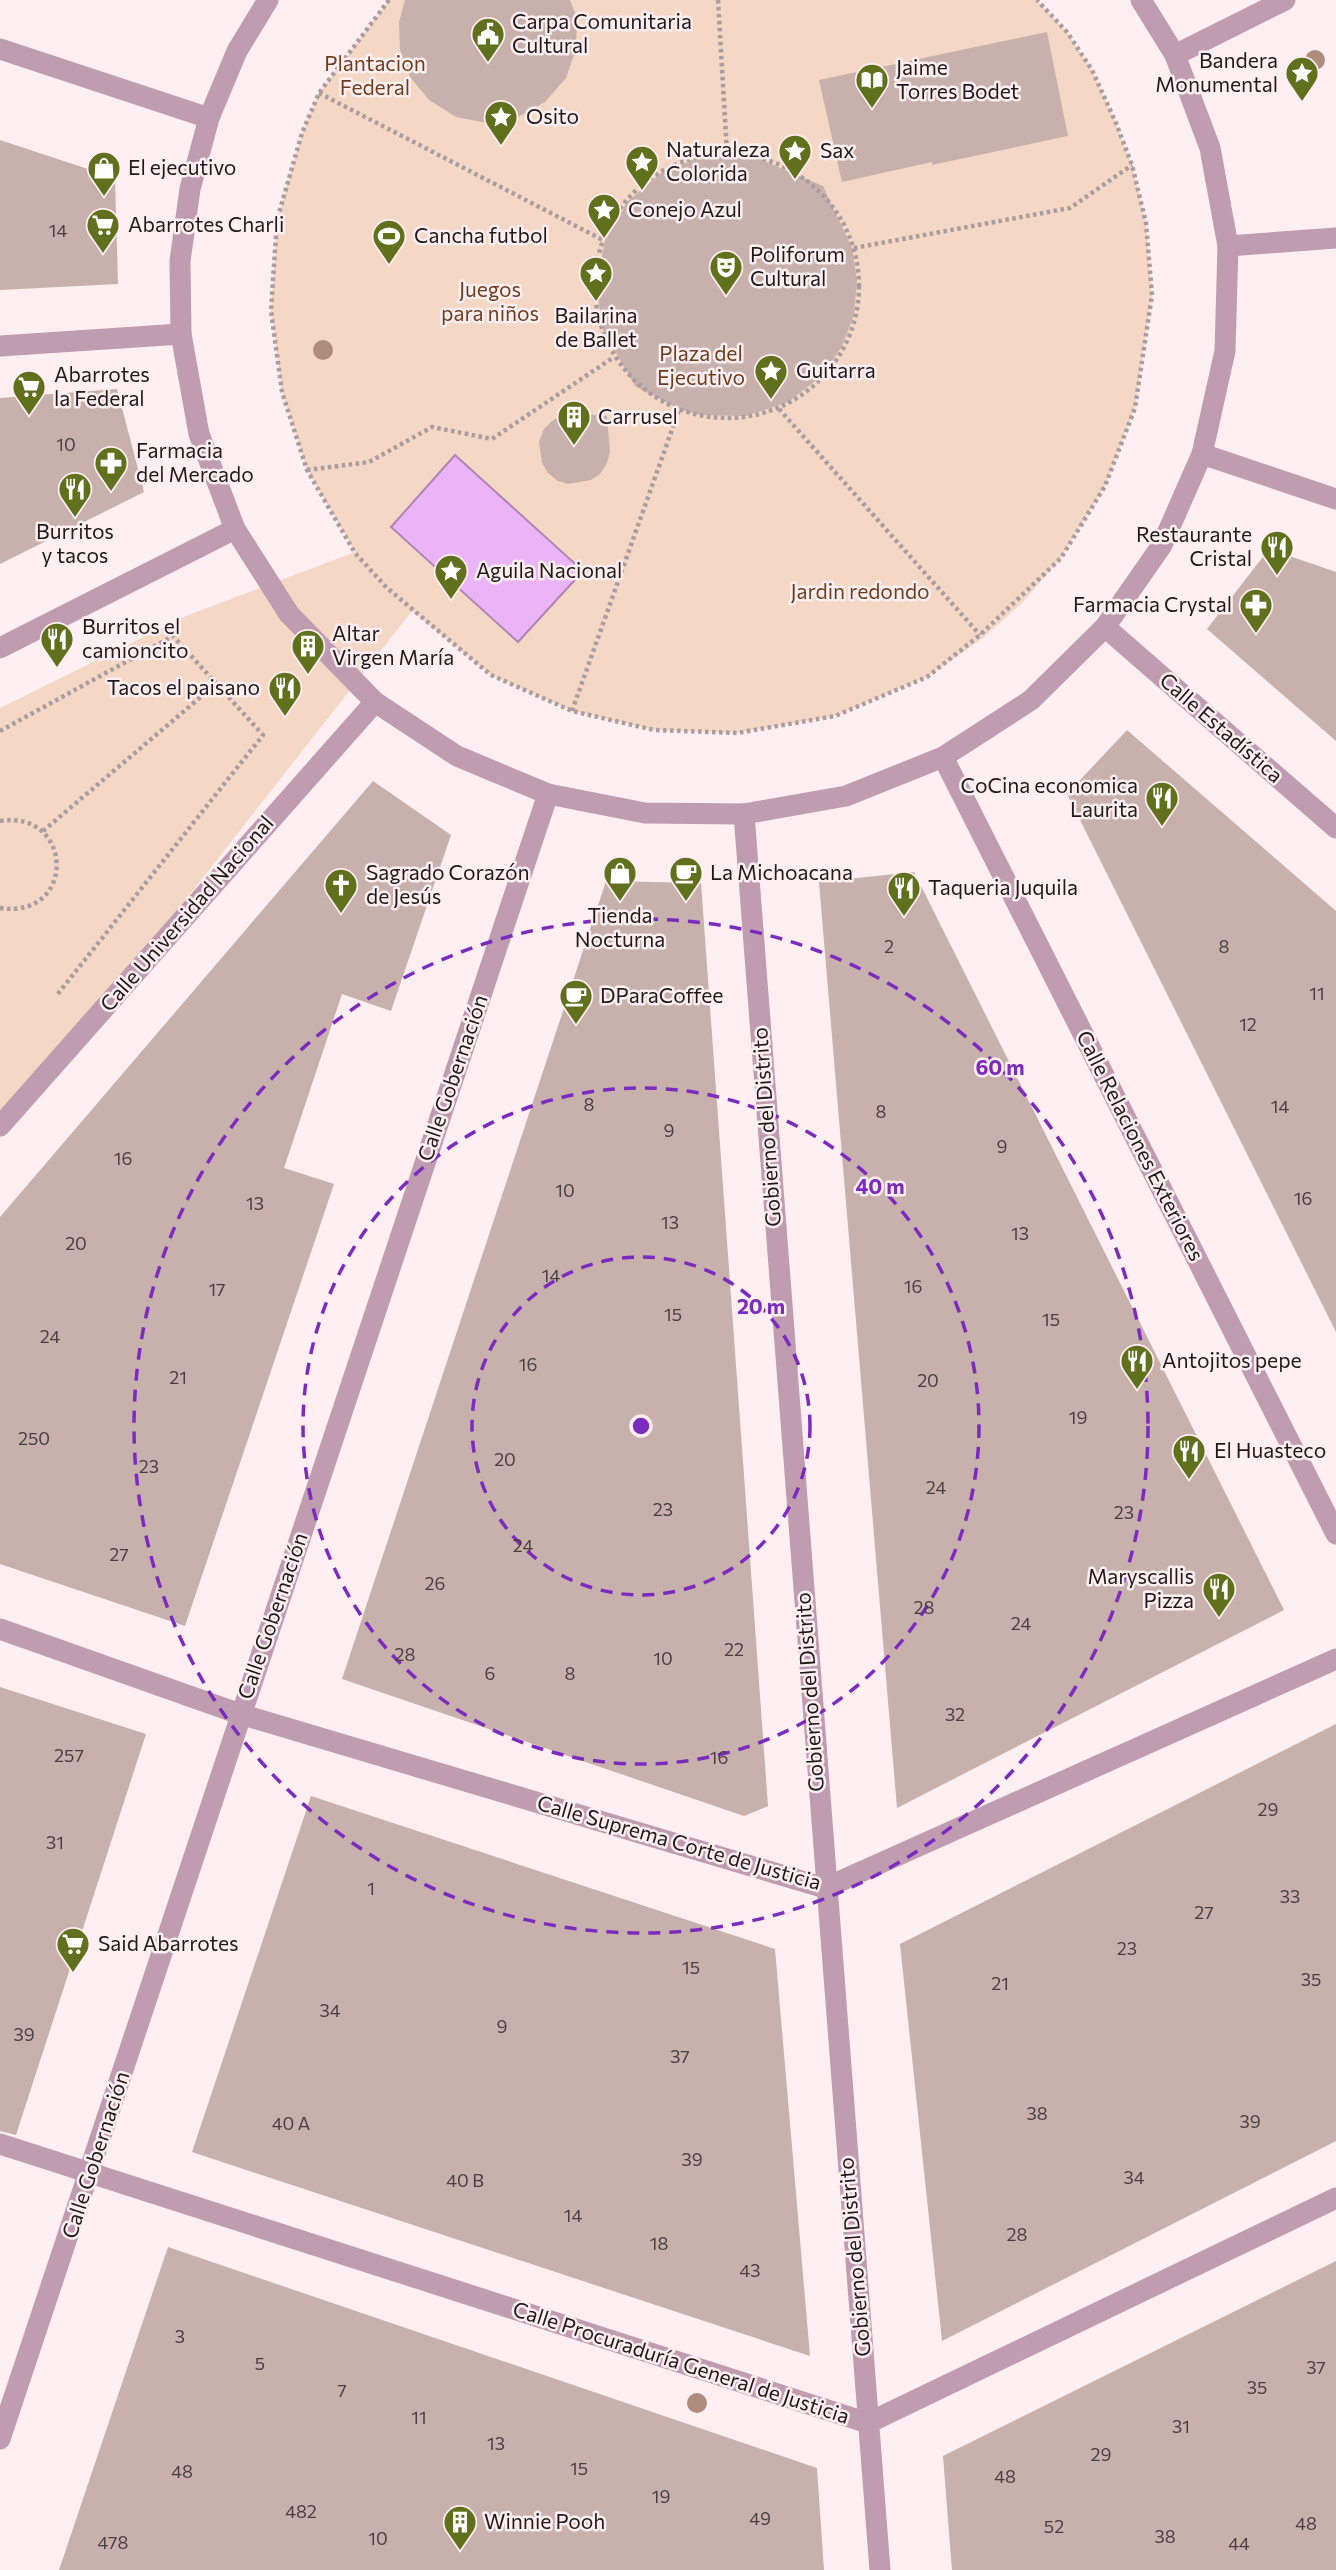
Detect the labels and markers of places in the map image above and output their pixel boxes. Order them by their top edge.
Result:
place label: Carpa Comunitaria Cultural [512,8,692,57]
public building icon: Carpa Comunitaria Cultural [469,15,507,64]
place label: Bandera Monumental [1155,47,1278,96]
place label: Jaime Torres Bodet [896,54,1019,103]
place icon: Bandera Monumental [1283,54,1321,103]
library icon: Jaime Torres Bodet [853,61,891,110]
place icon: Osito [482,98,520,147]
place label: Osito [526,103,579,128]
place icon: Sax [776,132,814,181]
place label: Naturaleza Colorida [666,136,770,185]
place label: Sax [820,137,854,162]
place icon: Naturaleza Colorida [623,143,661,192]
shop icon: El ejecutivo [85,149,123,198]
place label: El ejecutivo [128,154,236,179]
place icon: Conejo Azul [585,191,623,240]
place label: Conejo Azul [628,196,742,221]
supermarket icon: Abarrotes Charli [84,206,122,255]
place label: Abarrotes Charli [128,211,284,236]
sports icon: Cancha futbol [370,217,408,266]
place label: Cancha futbol [414,222,548,247]
place label: Poliforum Cultural [750,241,845,290]
theatre icon: Poliforum Cultural [707,248,745,297]
place icon: Bailarina de Ballet [577,254,615,303]
place label: Bailarina de Ballet [554,302,638,351]
place icon: Guitarra [752,352,790,401]
place label: Guitarra [796,357,876,382]
place label: Abarrotes la Federal [54,361,150,410]
supermarket icon: Abarrotes la Federal [10,368,48,417]
building icon: Carrusel [555,398,593,447]
place label: Carrusel [598,403,678,428]
place label: Farmacia del Mercado [136,437,254,486]
pharmacy icon: Farmacia del Mercado [92,444,130,493]
restaurant icon: Burritos y tacos [56,470,94,519]
place label: Burritos y tacos [36,518,114,567]
place label: Restaurante Cristal [1136,521,1252,570]
restaurant icon: Restaurante Cristal [1258,528,1296,577]
place icon: Aguila Nacional [432,552,470,601]
place label: Aguila Nacional [476,557,622,582]
pharmacy icon: Farmacia Crystal [1237,586,1275,635]
place label: Farmacia Crystal [1073,591,1232,616]
place label: Burritos el camioncito [82,613,188,662]
restaurant icon: Burritos el camioncito [38,620,76,669]
place label: Altar Virgen María [332,620,454,669]
building icon: Altar Virgen María [289,627,327,676]
restaurant icon: Tacos el paisano [266,669,304,718]
place label: Tacos el paisano [107,674,260,699]
place label: CoCina economica Laurita [961,772,1138,821]
restaurant icon: CoCina economica Laurita [1143,779,1181,828]
shop icon: Tienda Nocturna [601,854,639,903]
cafe icon: La Michoacana [667,854,705,903]
place label: Sagrado Corazón de Jesús [366,859,530,908]
place label: La Michoacana [710,859,853,884]
church icon: Sagrado Corazón de Jesús [322,866,360,915]
restaurant icon: Taqueria Juquila [885,869,923,918]
place label: Taqueria Juquila [928,874,1078,899]
place label: Tienda Nocturna [575,902,665,951]
cafe icon: DParaCoffee [557,977,595,1026]
place label: DParaCoffee [600,982,723,1007]
restaurant icon: Antojitos pepe [1118,1342,1156,1391]
place label: Antojitos pepe [1162,1347,1302,1372]
centre of rings [629,1414,653,1438]
restaurant icon: El Huasteco [1170,1432,1208,1481]
place label: El Huasteco [1214,1437,1326,1462]
place label: Maryscallis Pizza [1087,1563,1194,1612]
restaurant icon: Maryscallis Pizza [1200,1570,1238,1619]
supermarket icon: Said Abarrotes [54,1925,92,1974]
place label: Said Abarrotes [98,1930,239,1955]
building icon: Winnie Pooh [441,2503,479,2552]
place label: Winnie Pooh [484,2508,605,2533]

